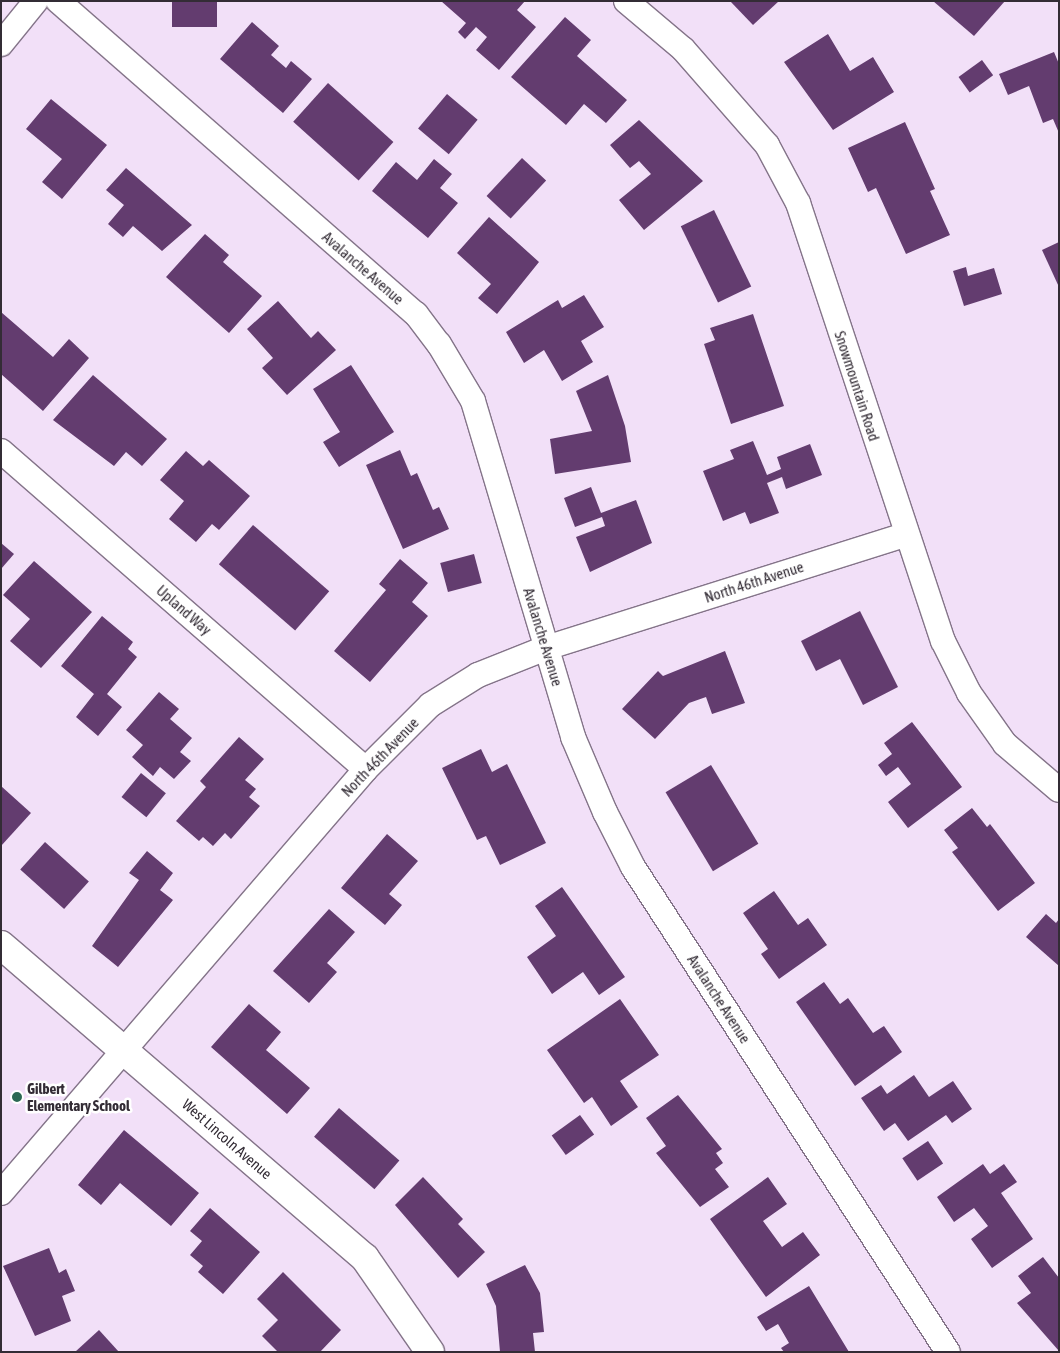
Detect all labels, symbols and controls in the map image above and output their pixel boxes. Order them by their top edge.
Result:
street label: Avalanche Avenue [319,228,407,308]
street label: Snowmountain Road [831,329,883,443]
street label: North 46th Avenue [702,558,806,606]
street label: Upland Way [153,581,215,639]
street label: Avalanche Avenue [520,586,566,688]
street label: North 46th Avenue [338,714,422,800]
street label: Avalanche Avenue [684,951,754,1047]
place label: Gilbert Elementary School [27,1079,130,1114]
marker: Gilbert Elementary School [11,1091,23,1103]
street label: West Lincoln Avenue [179,1095,275,1183]

